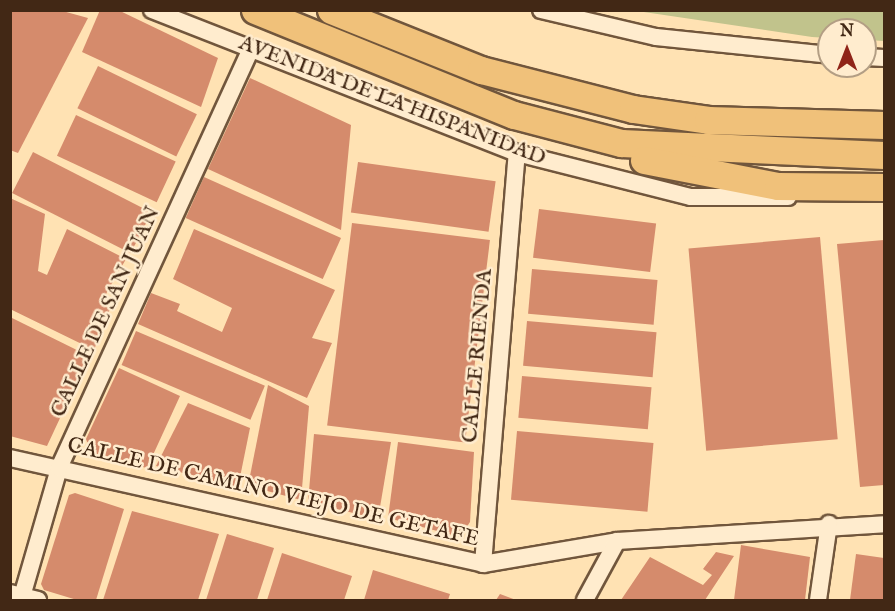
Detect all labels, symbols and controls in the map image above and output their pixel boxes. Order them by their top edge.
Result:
north arrow [817,18,877,78]
text: N [840,22,854,42]
street label: AVENIDA DE LA HISPANIDAD [235,30,549,172]
street label: CALLE DE SAN JUAN [45,202,167,422]
street label: CALLE RIENDA [457,268,499,444]
street label: CALLE DE CAMINO VIEJO DE GETAFE [64,433,482,553]

